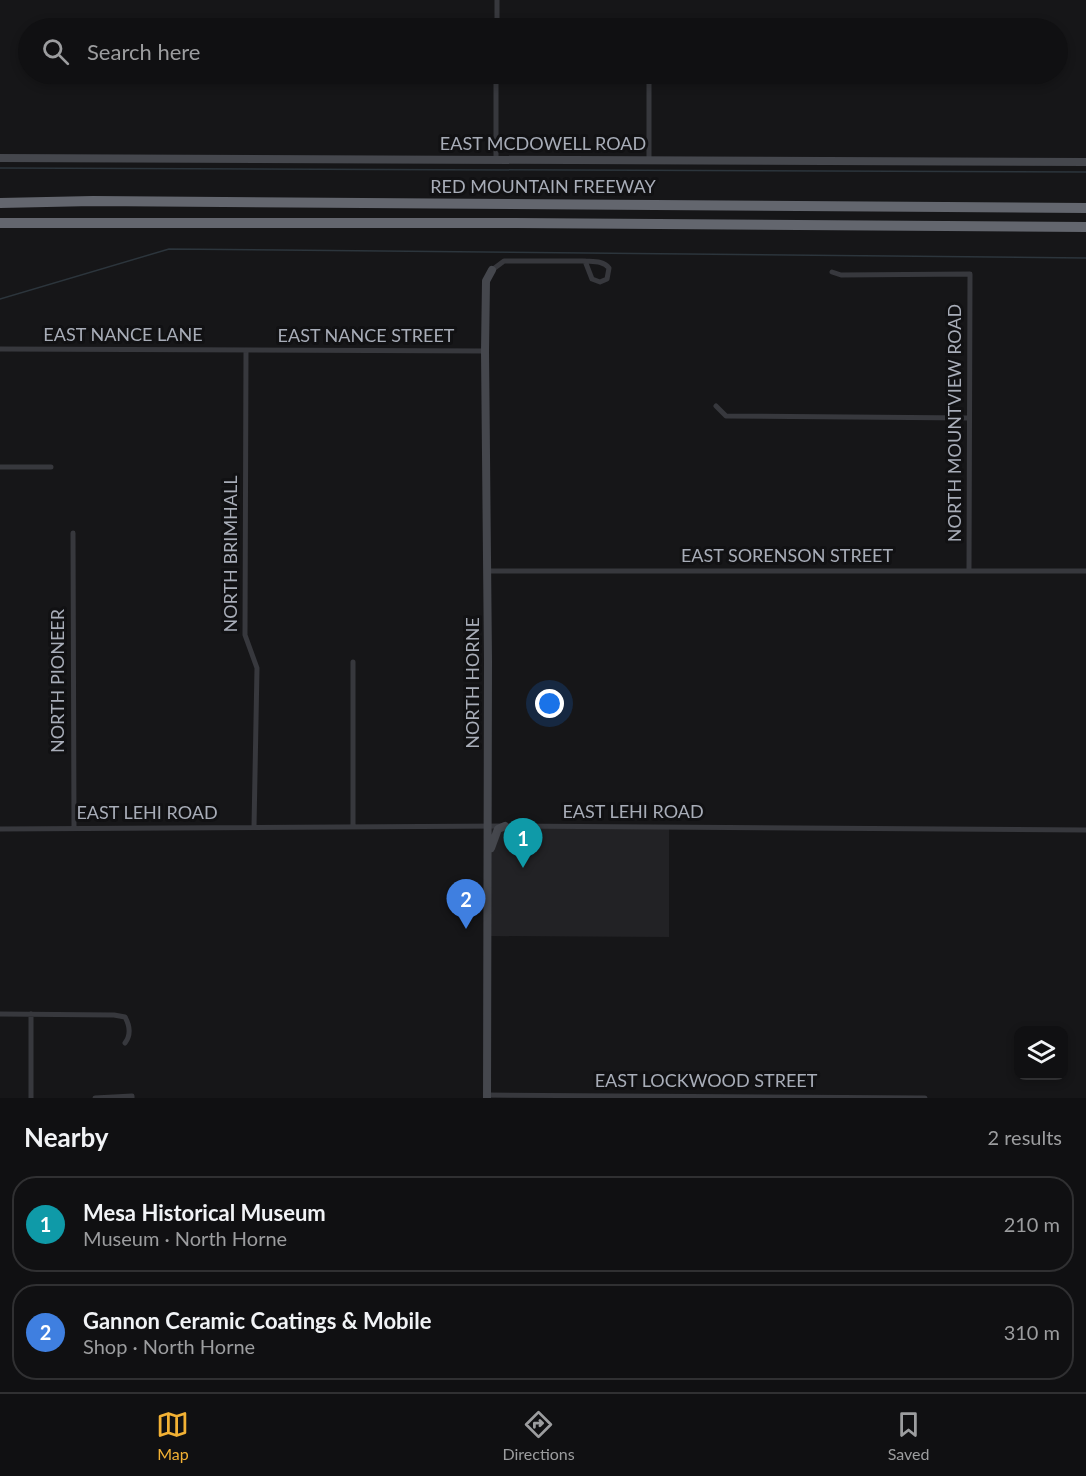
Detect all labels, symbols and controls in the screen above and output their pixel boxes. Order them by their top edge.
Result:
search box [18,18,1068,84]
icon: search [39,35,72,68]
text: Search here [87,38,200,65]
street label: EAST MCDOWELL ROAD [440,132,646,154]
street label: RED MOUNTAIN FREEWAY [430,175,656,197]
street label: NORTH MOUNTVIEW ROAD [943,304,965,542]
street label: EAST NANCE LANE [43,323,203,345]
street label: EAST NANCE STREET [278,324,455,346]
street label: NORTH BRIMHALL [219,475,241,633]
street label: EAST SORENSON STREET [681,544,893,566]
street label: NORTH PIONEER [46,608,68,753]
street label: NORTH HORNE [461,617,483,749]
your location [535,689,564,718]
street label: EAST LEHI ROAD [562,800,704,822]
street label: EAST LEHI ROAD [76,801,218,823]
pin: 1 [504,818,542,868]
pin: 2 [446,880,486,929]
map controls [1014,1026,1068,1080]
button: layers [1014,1026,1068,1080]
street label: EAST LOCKWOOD STREET [595,1069,818,1091]
text: Nearby [24,1121,109,1153]
text: 2 results [987,1125,1062,1149]
text: Mesa Historical Museum [83,1199,326,1226]
text: 1 [40,1212,51,1236]
text: 210 m [1004,1212,1060,1236]
text: Museum · North Horne [83,1226,287,1250]
text: Gannon Ceramic Coatings & Mobile [83,1307,431,1334]
text: 2 [40,1320,51,1344]
text: 310 m [1004,1320,1060,1344]
text: Shop · North Horne [83,1334,255,1358]
tab: Map [156,1408,189,1463]
tab: Directions [502,1408,575,1463]
tab: Saved [888,1408,929,1463]

